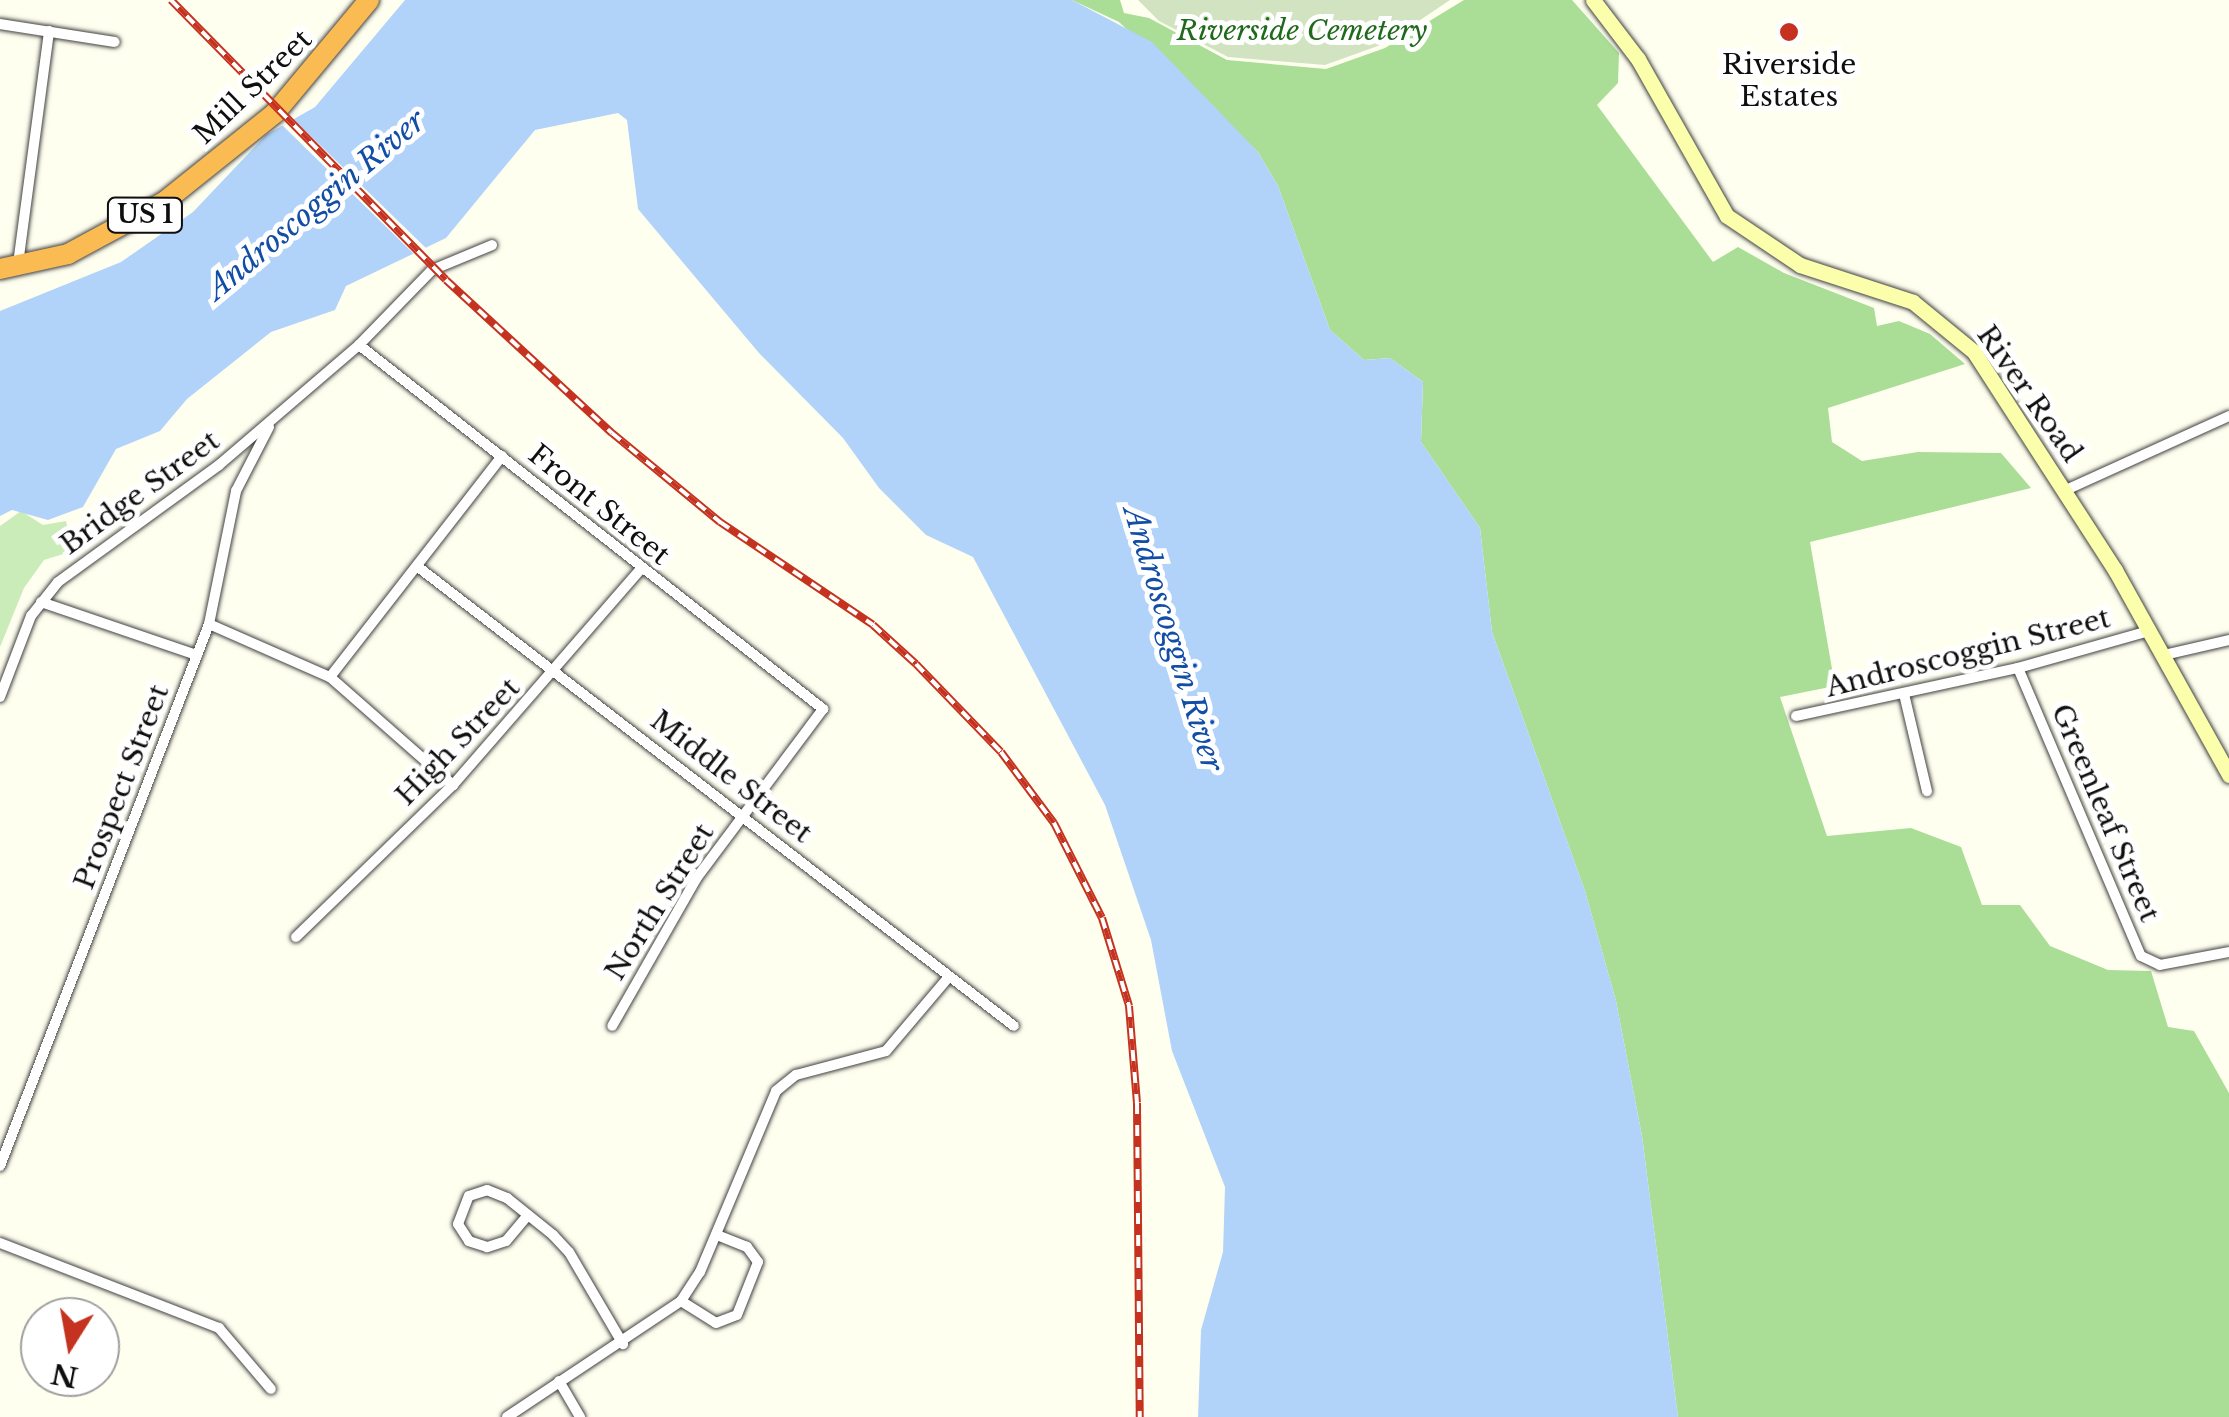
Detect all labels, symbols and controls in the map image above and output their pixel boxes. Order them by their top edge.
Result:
park label: Riverside Cemetery [1177,14,1427,48]
marker: Riverside Estates [1778,21,1800,43]
street label: Mill Street [187,23,319,151]
place label: Riverside Estates [1722,48,1856,114]
water label: Androscoggin River [199,103,433,307]
road number: US 1 [105,195,185,235]
street label: River Road [1969,319,2089,469]
street label: Bridge Street [54,424,226,562]
street label: Front Street [522,438,676,572]
water label: Androscoggin River [1115,502,1231,776]
street label: Androscoggin Street [1822,601,2114,705]
street label: High Street [389,671,527,813]
street label: Prospect Street [68,680,176,894]
street label: Greenleaf Street [2044,699,2166,927]
street label: Middle Street [644,704,818,850]
street label: North Street [599,818,721,986]
north arrow [20,1297,120,1397]
text: N [48,1355,81,1395]

